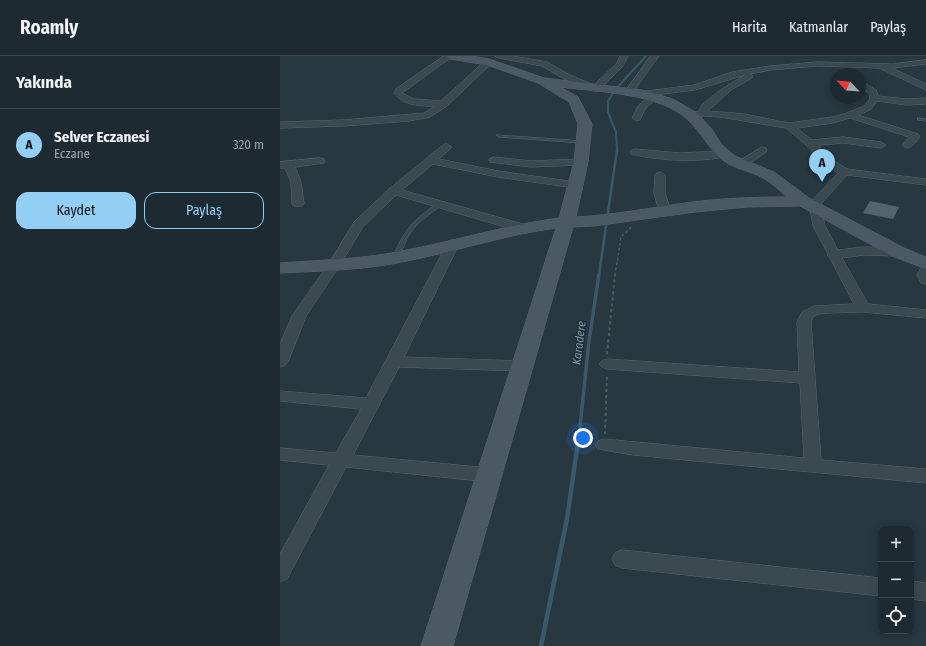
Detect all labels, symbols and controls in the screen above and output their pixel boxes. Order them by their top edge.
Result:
text: Roamly [20,16,78,39]
text: Harita [732,19,767,36]
text: Katmanlar [789,19,848,36]
text: Paylaş [870,19,906,36]
north arrow [830,68,866,104]
text: Yakında [16,72,72,93]
text: Selver Eczanesi [54,128,149,146]
text: A [25,137,33,152]
text: 320 m [233,137,264,152]
text: Eczane [54,146,90,161]
pin: A [809,149,835,182]
button: Kaydet [16,192,136,229]
button: Paylaş [144,192,264,229]
water label: Karadere [569,320,589,366]
your location [573,428,593,448]
map controls [878,526,914,634]
button: + [878,526,914,562]
button: − [878,562,914,598]
button: locate [878,598,914,634]

